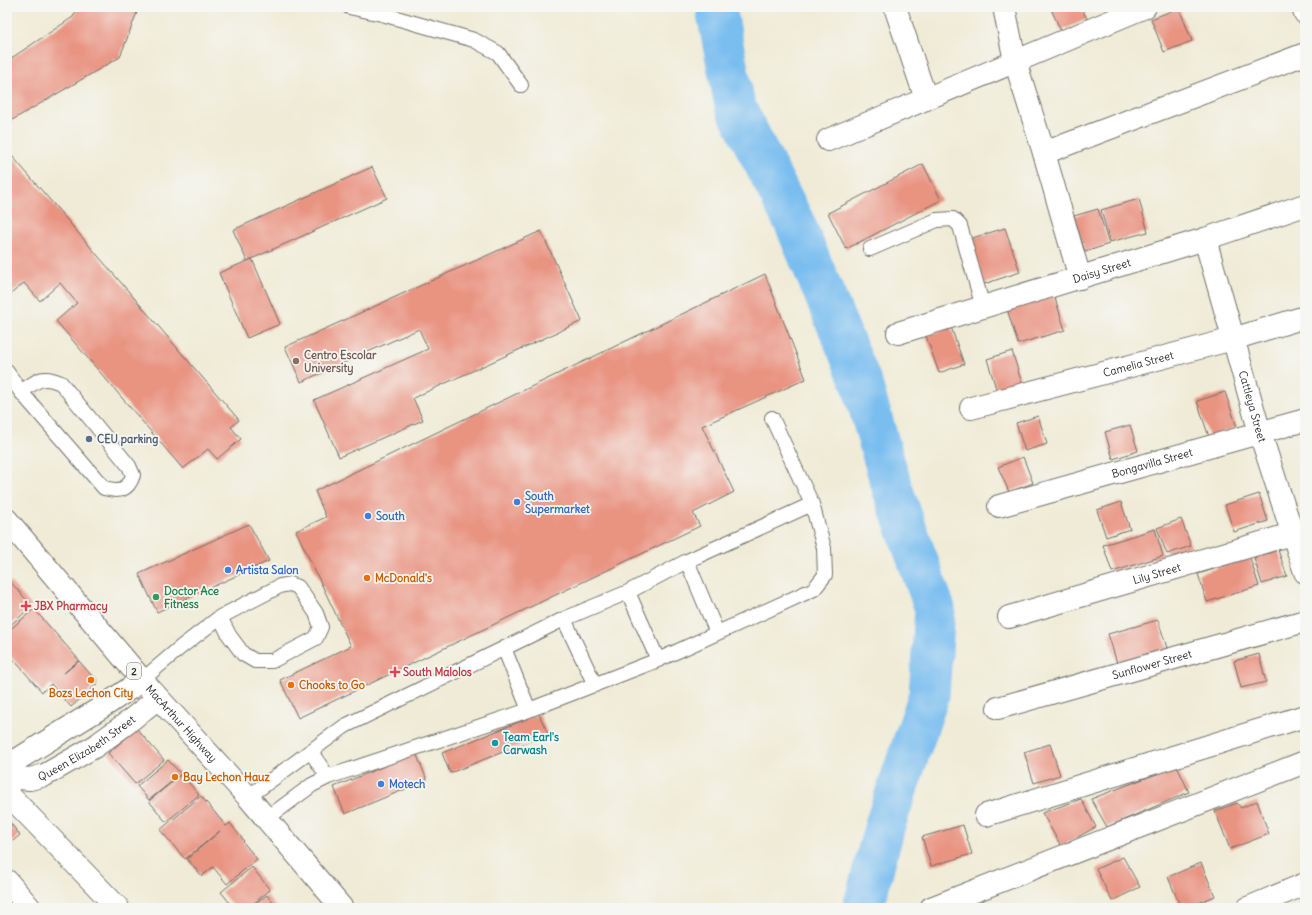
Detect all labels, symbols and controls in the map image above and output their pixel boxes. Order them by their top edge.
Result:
street label: Daisy Street [1071,255,1133,286]
place label: Centro Escolar University [304,348,377,376]
street label: Camelia Street [1102,348,1175,380]
marker: Centro Escolar University [291,356,301,366]
street label: Cattleya Street [1236,369,1270,444]
place label: CEU parking [97,432,158,447]
marker: CEU parking [84,434,94,444]
street label: Bongavilla Street [1110,445,1194,481]
place label: South Supermarket [525,489,590,517]
marker: South Supermarket [512,497,522,507]
place label: South [376,509,405,523]
marker: South [363,511,373,521]
street label: Lily Street [1131,560,1183,587]
place label: Artista Salon [236,563,299,577]
marker: Artista Salon [223,565,233,575]
place label: McDonald's [375,571,432,585]
marker: McDonald's [362,573,372,583]
place label: Doctor Ace Fitness [164,584,219,611]
marker: Doctor Ace Fitness [151,592,161,602]
place label: JBX Pharmacy [34,599,108,614]
marker: JBX Pharmacy [21,601,31,611]
street label: Sunflower Street [1110,646,1194,682]
road number: 2 [127,663,141,679]
place label: South Malolos [403,665,472,679]
marker: South Malolos [390,667,400,677]
marker: Bozs Lechon City [86,675,96,685]
place label: Chooks to Go [299,678,365,692]
marker: Chooks to Go [286,680,296,690]
street label: MacArthur Highway [143,682,220,765]
place label: Bozs Lechon City [49,686,133,701]
street label: Queen Elizabeth Street [37,712,138,784]
place label: Team Earl's Carwash [503,730,559,757]
marker: Team Earl's Carwash [490,738,500,748]
place label: Bay Lechon Hauz [183,770,271,785]
marker: Bay Lechon Hauz [170,772,180,782]
place label: Motech [389,777,426,791]
marker: Motech [376,779,386,789]

